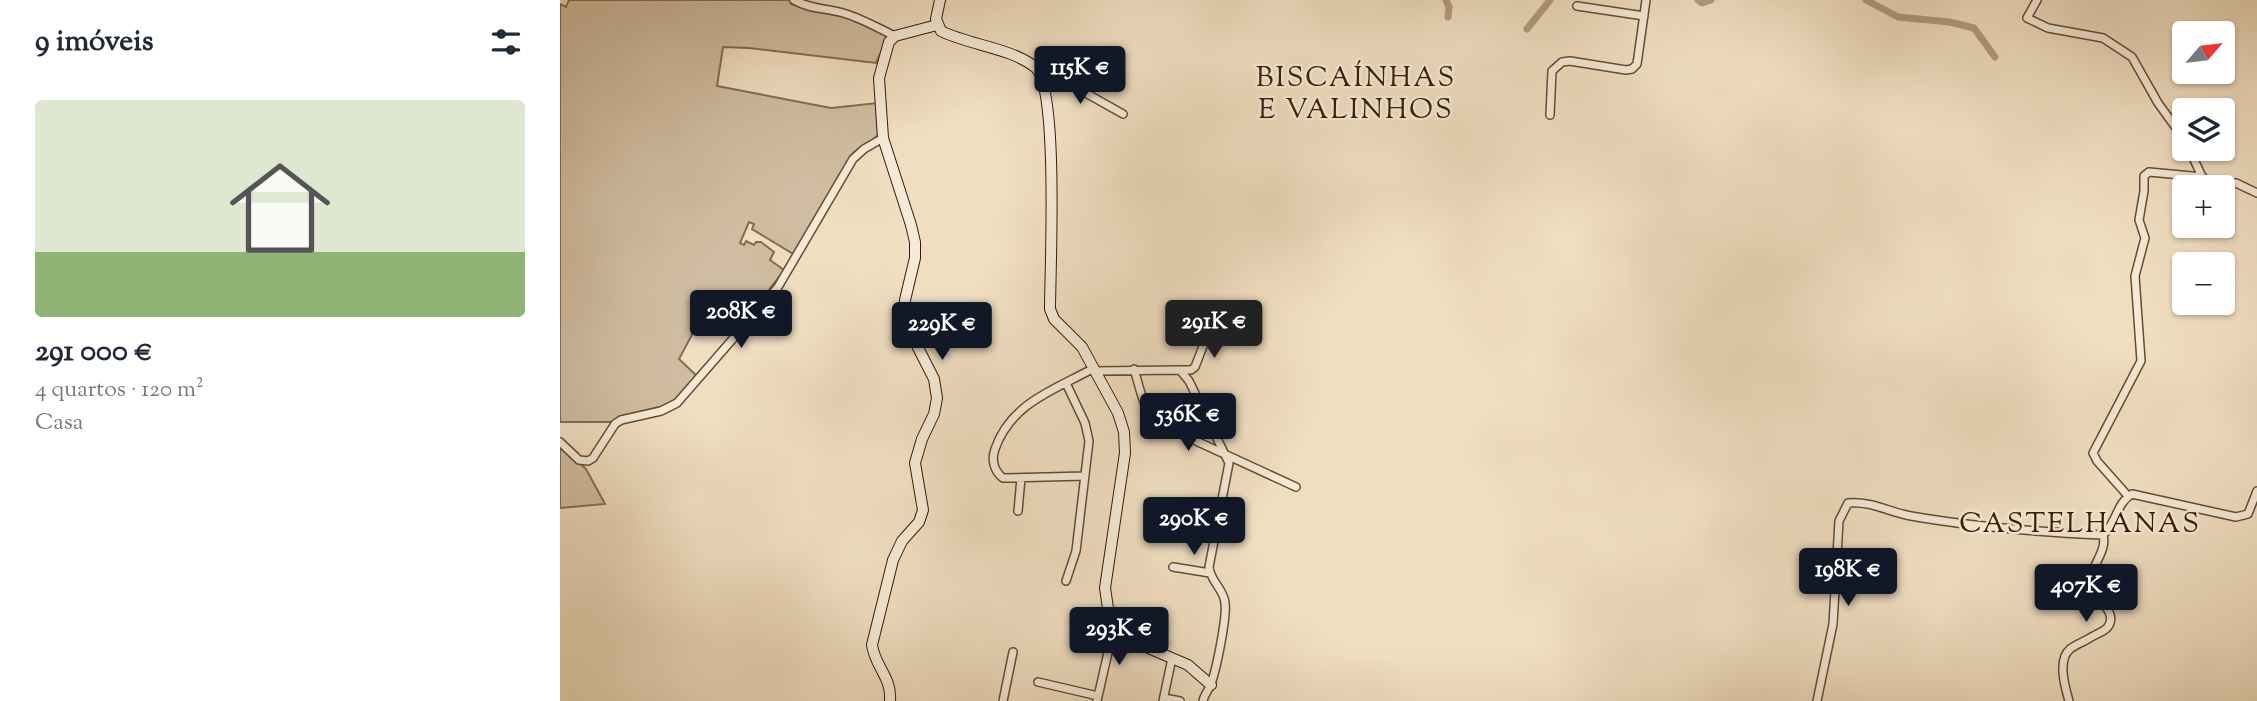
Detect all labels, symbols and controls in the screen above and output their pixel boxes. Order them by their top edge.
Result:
text: 9 imóveis [35,21,154,64]
north arrow [2172,21,2235,84]
map controls [2172,21,2235,315]
icon: filters [487,23,525,61]
pin: 115K € [1023,46,1137,106]
text: 115K € [1050,52,1110,85]
district label: BISCAÍNHAS E VALINHOS [1256,59,1456,131]
button: layers [2172,98,2235,161]
icon: home [217,145,343,271]
button: + [2172,175,2235,238]
button: − [2172,252,2235,315]
pin: 208K € [684,290,798,350]
text: 208K € [706,296,776,329]
pin: 291K € [1157,300,1271,360]
pin: 229K € [885,302,999,362]
text: 291K € [1181,306,1247,339]
text: 229K € [908,308,976,341]
text: 291 000 € [35,331,153,374]
text: 4 quartos · 120 m² [35,374,204,407]
pin: 536K € [1131,393,1245,453]
text: 536K € [1156,399,1220,432]
text: Casa [35,407,83,440]
pin: 290K € [1137,498,1251,557]
text: 290K € [1159,503,1229,536]
district label: CASTELHANAS [1959,505,2201,545]
pin: 198K € [1791,548,1905,608]
text: 198K € [1815,554,1881,587]
pin: 407K € [2029,564,2143,624]
text: 407K € [2051,570,2121,603]
pin: 293K € [1062,608,1176,667]
text: 293K € [1086,613,1152,646]

